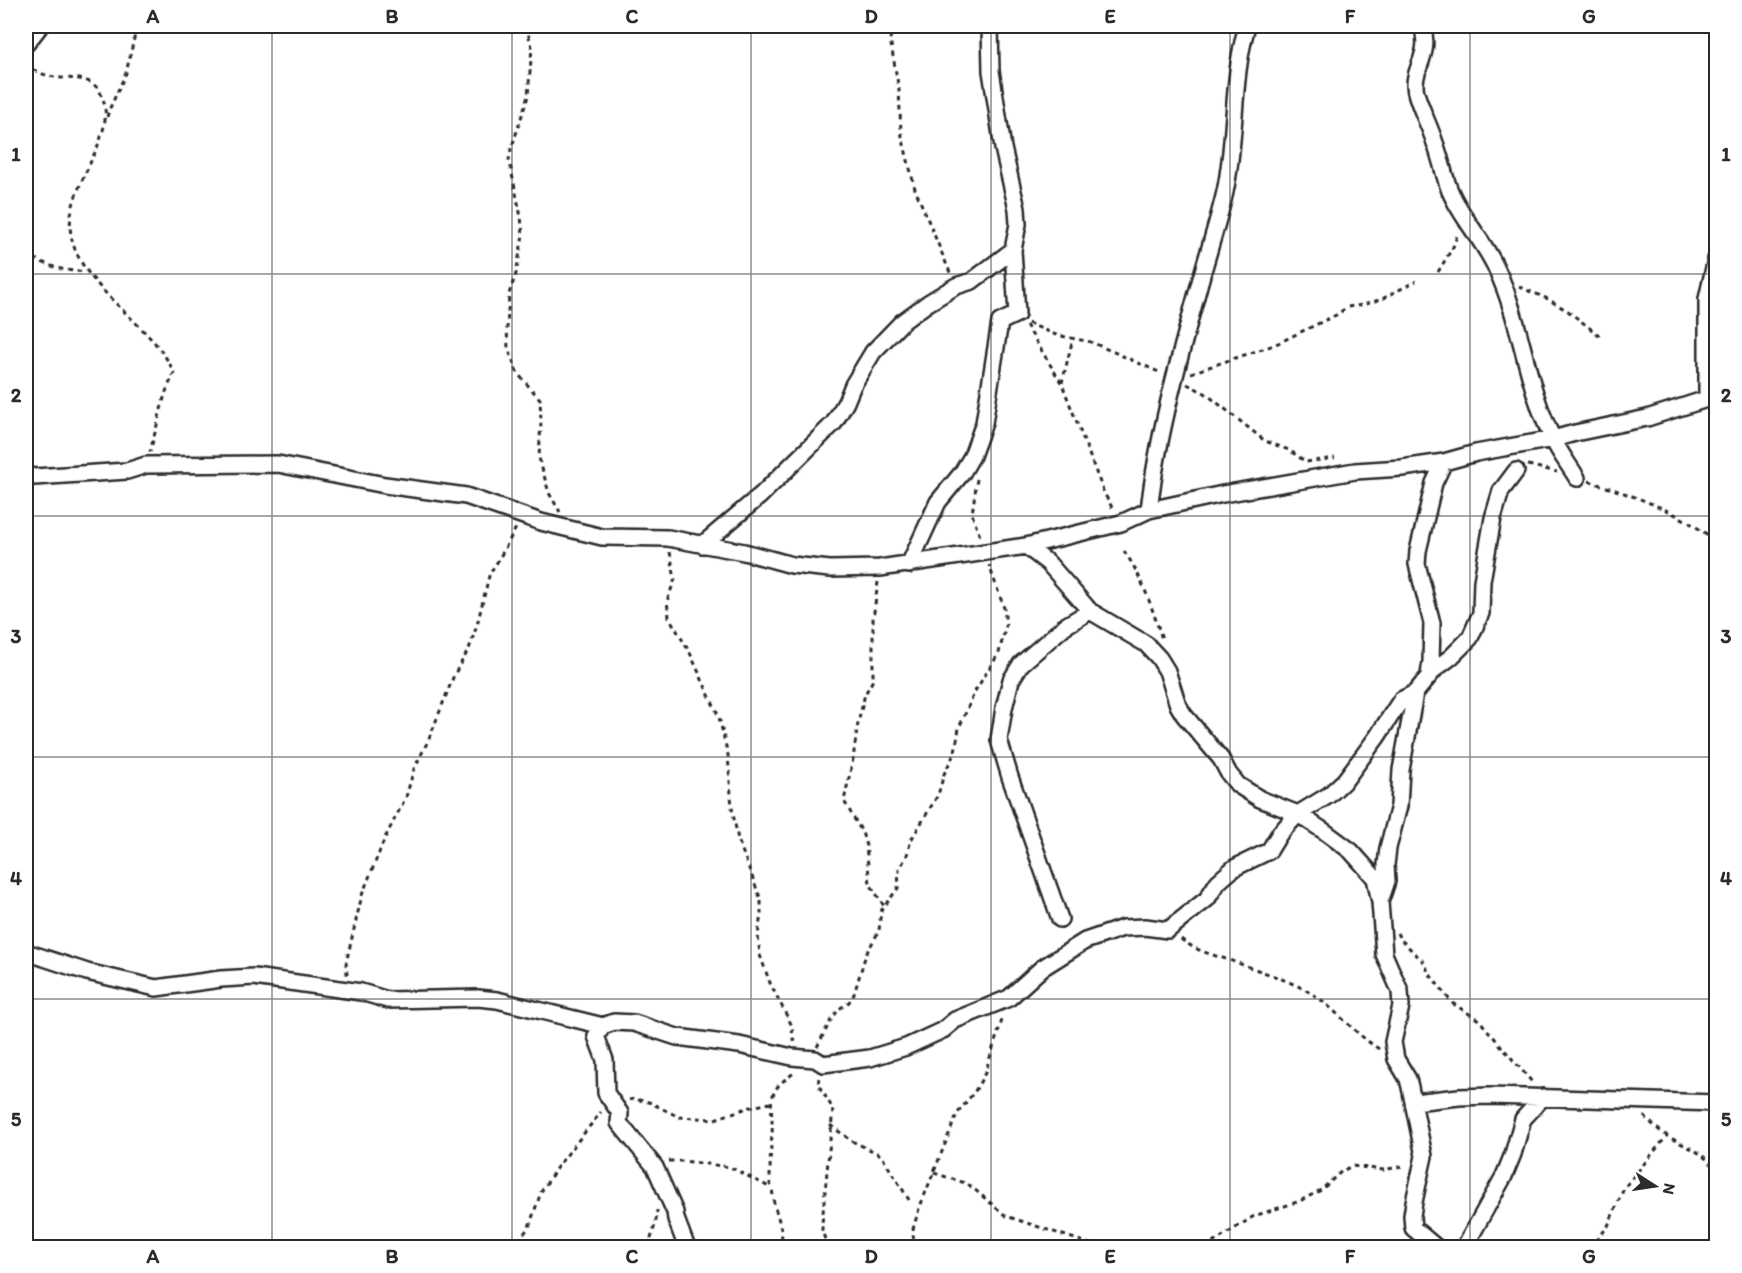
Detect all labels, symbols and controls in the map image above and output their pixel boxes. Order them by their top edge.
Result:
text: A [146,4,160,28]
text: B [386,4,399,28]
text: C [626,4,639,28]
text: D [864,4,878,28]
text: E [1104,4,1116,28]
text: F [1345,4,1356,28]
text: G [1582,4,1596,28]
text: 1 [11,142,21,166]
text: 1 [1721,142,1731,166]
text: 2 [11,383,22,407]
text: 2 [1721,383,1732,407]
text: 3 [11,624,22,648]
text: 3 [1721,624,1732,648]
text: 4 [10,866,22,890]
text: 4 [1720,866,1732,890]
text: 5 [11,1107,22,1131]
text: 5 [1721,1107,1732,1131]
north arrow [1625,1156,1685,1216]
text: N [1659,1182,1680,1196]
text: A [146,1244,160,1268]
text: B [386,1244,399,1268]
text: C [626,1244,639,1268]
text: D [864,1244,878,1268]
text: E [1104,1244,1116,1268]
text: F [1345,1244,1356,1268]
text: G [1582,1244,1596,1268]

